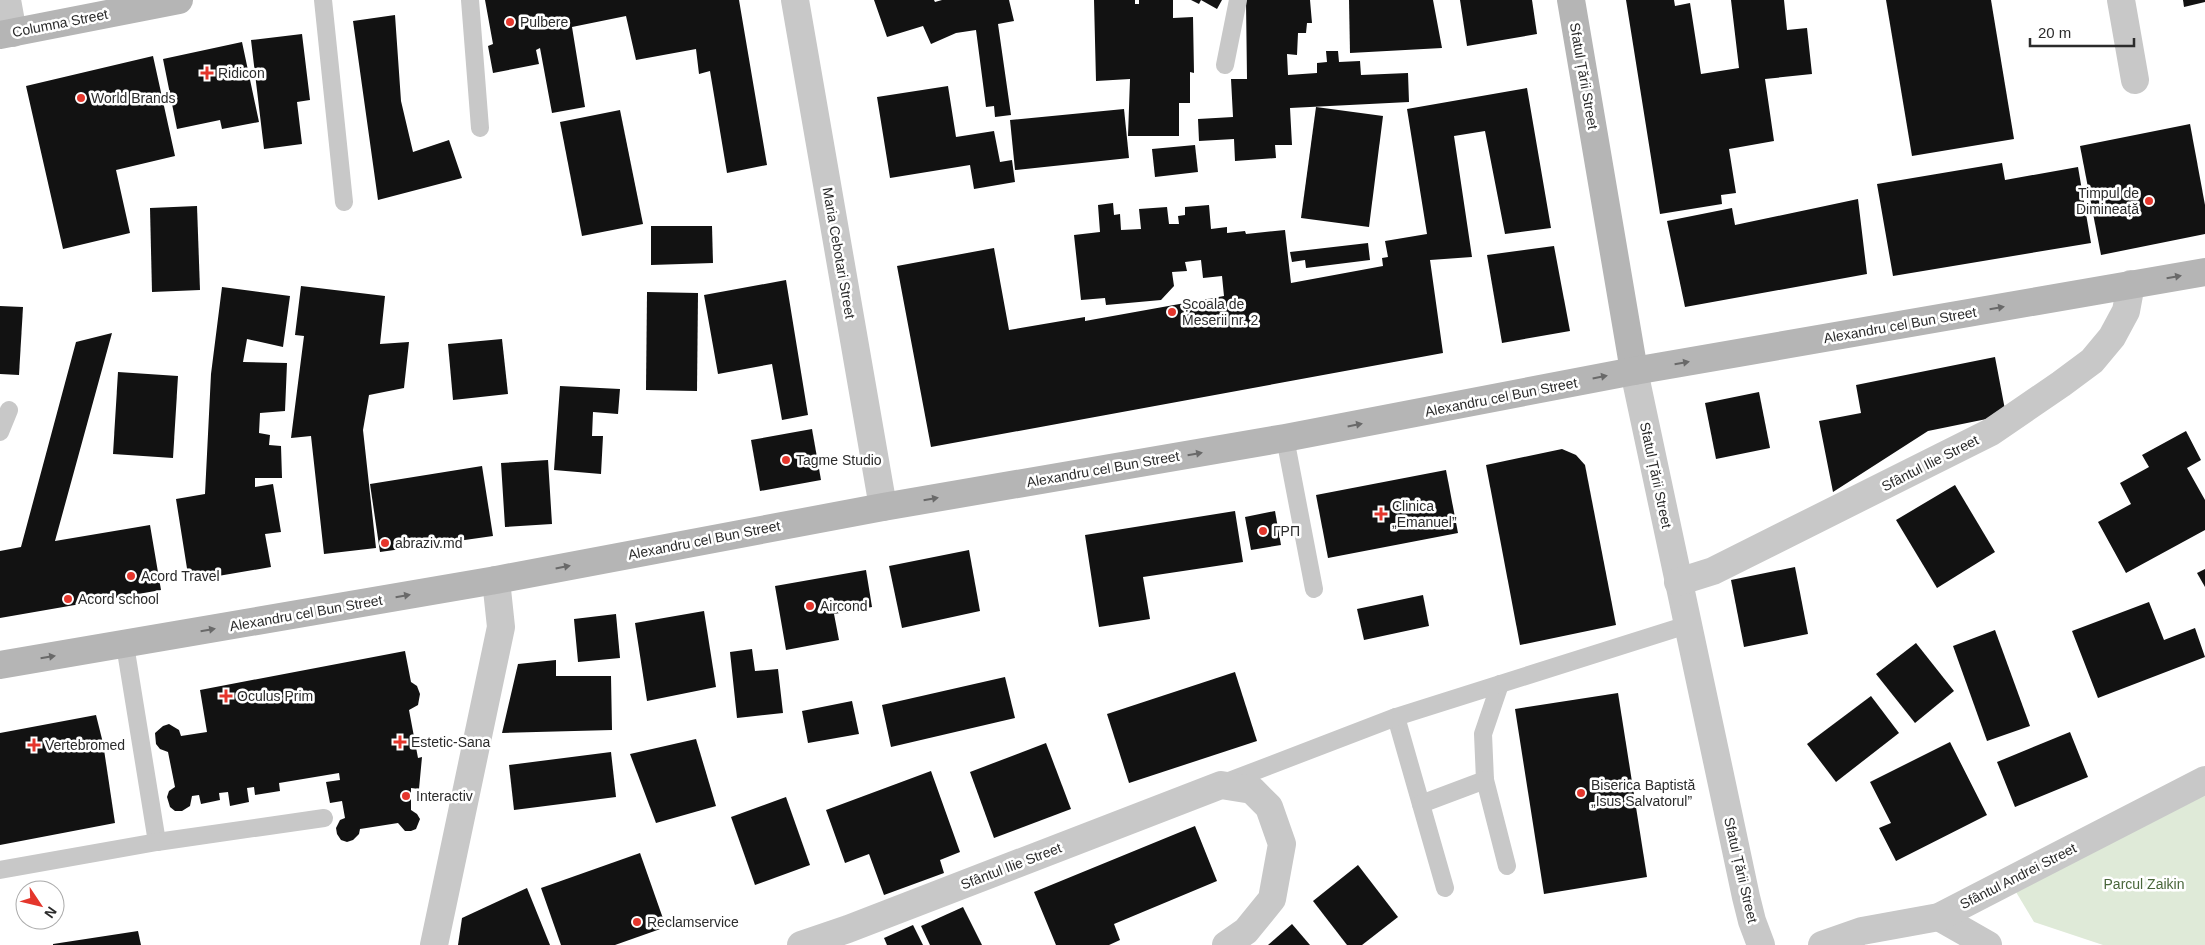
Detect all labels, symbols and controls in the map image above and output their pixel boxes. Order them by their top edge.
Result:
street label: Columna Street [11,6,109,40]
place label: Pulbere [520,14,568,30]
scale bar [2030,15,2134,47]
marker: Pulbere [504,16,516,28]
street label: Sfatul Țării Street [1567,21,1601,131]
text: 20 m [2038,24,2071,41]
place label: Ridicon [218,65,265,81]
marker: Ridicon [200,66,214,80]
place label: World Brands [91,90,176,106]
marker: World Brands [75,92,87,104]
place label: Timpul de Dimineață [2076,185,2139,217]
street label: Maria Cebotari Street [820,186,858,320]
marker: Timpul de Dimineață [2143,195,2155,207]
one-way arrow [2167,272,2183,280]
place label: Școala de Meserii nr. 2 [1182,296,1258,328]
one-way arrow [1989,303,2005,311]
street label: Alexandru cel Bun Street [1822,304,1978,346]
marker: Școala de Meserii nr. 2 [1166,306,1178,318]
one-way arrow [1674,358,1690,366]
one-way arrow [1593,373,1609,381]
street label: Alexandru cel Bun Street [1423,374,1579,420]
one-way arrow [1347,420,1363,428]
street label: Sfatul Țării Street [1637,420,1675,530]
street label: Sfântul Ilie Street [1879,432,1981,494]
street label: Alexandru cel Bun Street [1025,448,1181,490]
one-way arrow [1187,449,1203,457]
place label: Tagme Studio [796,452,882,468]
marker: Tagme Studio [780,454,792,466]
one-way arrow [924,494,940,502]
place label: Clinica „Emanuel” [1392,498,1457,530]
marker: Clinica „Emanuel” [1374,507,1388,521]
street label: Alexandru cel Bun Street [626,517,782,563]
place label: ГРП [1273,523,1300,539]
marker: ГРП [1257,525,1269,537]
place label: abraziv.md [395,535,462,551]
marker: abraziv.md [379,537,391,549]
one-way arrow [555,563,570,571]
place label: Acord Travel [141,568,220,584]
marker: Acord Travel [125,570,137,582]
place label: Acord school [78,591,159,607]
one-way arrow [395,591,411,599]
street label: Alexandru cel Bun Street [228,592,384,634]
marker: Acord school [62,593,74,605]
place label: Aircond [820,598,867,614]
marker: Aircond [804,600,816,612]
one-way arrow [201,625,217,633]
one-way arrow [40,653,56,661]
place label: Oculus Prim [237,688,313,704]
marker: Oculus Prim [219,689,233,703]
place label: Estetic-Sana [411,734,491,750]
marker: Estetic-Sana [393,735,407,749]
place label: Vertebromed [45,737,125,753]
marker: Vertebromed [27,738,41,752]
place label: Biserica Baptistă „Isus Salvatorul” [1591,777,1695,809]
marker: Biserica Baptistă „Isus Salvatorul” [1575,787,1587,799]
place label: Interactiv [416,788,473,804]
marker: Interactiv [400,790,412,802]
street label: Sfatul Țării Street [1721,816,1761,925]
street label: Sfântul Ilie Street [958,839,1064,893]
street label: Sfântul Andrei Street [1957,840,2079,912]
park label: Parcul Zaikin [2104,876,2184,892]
north arrow [15,880,65,930]
text: N [41,904,60,921]
place label: Reclamservice [647,914,739,930]
marker: Reclamservice [631,916,643,928]

